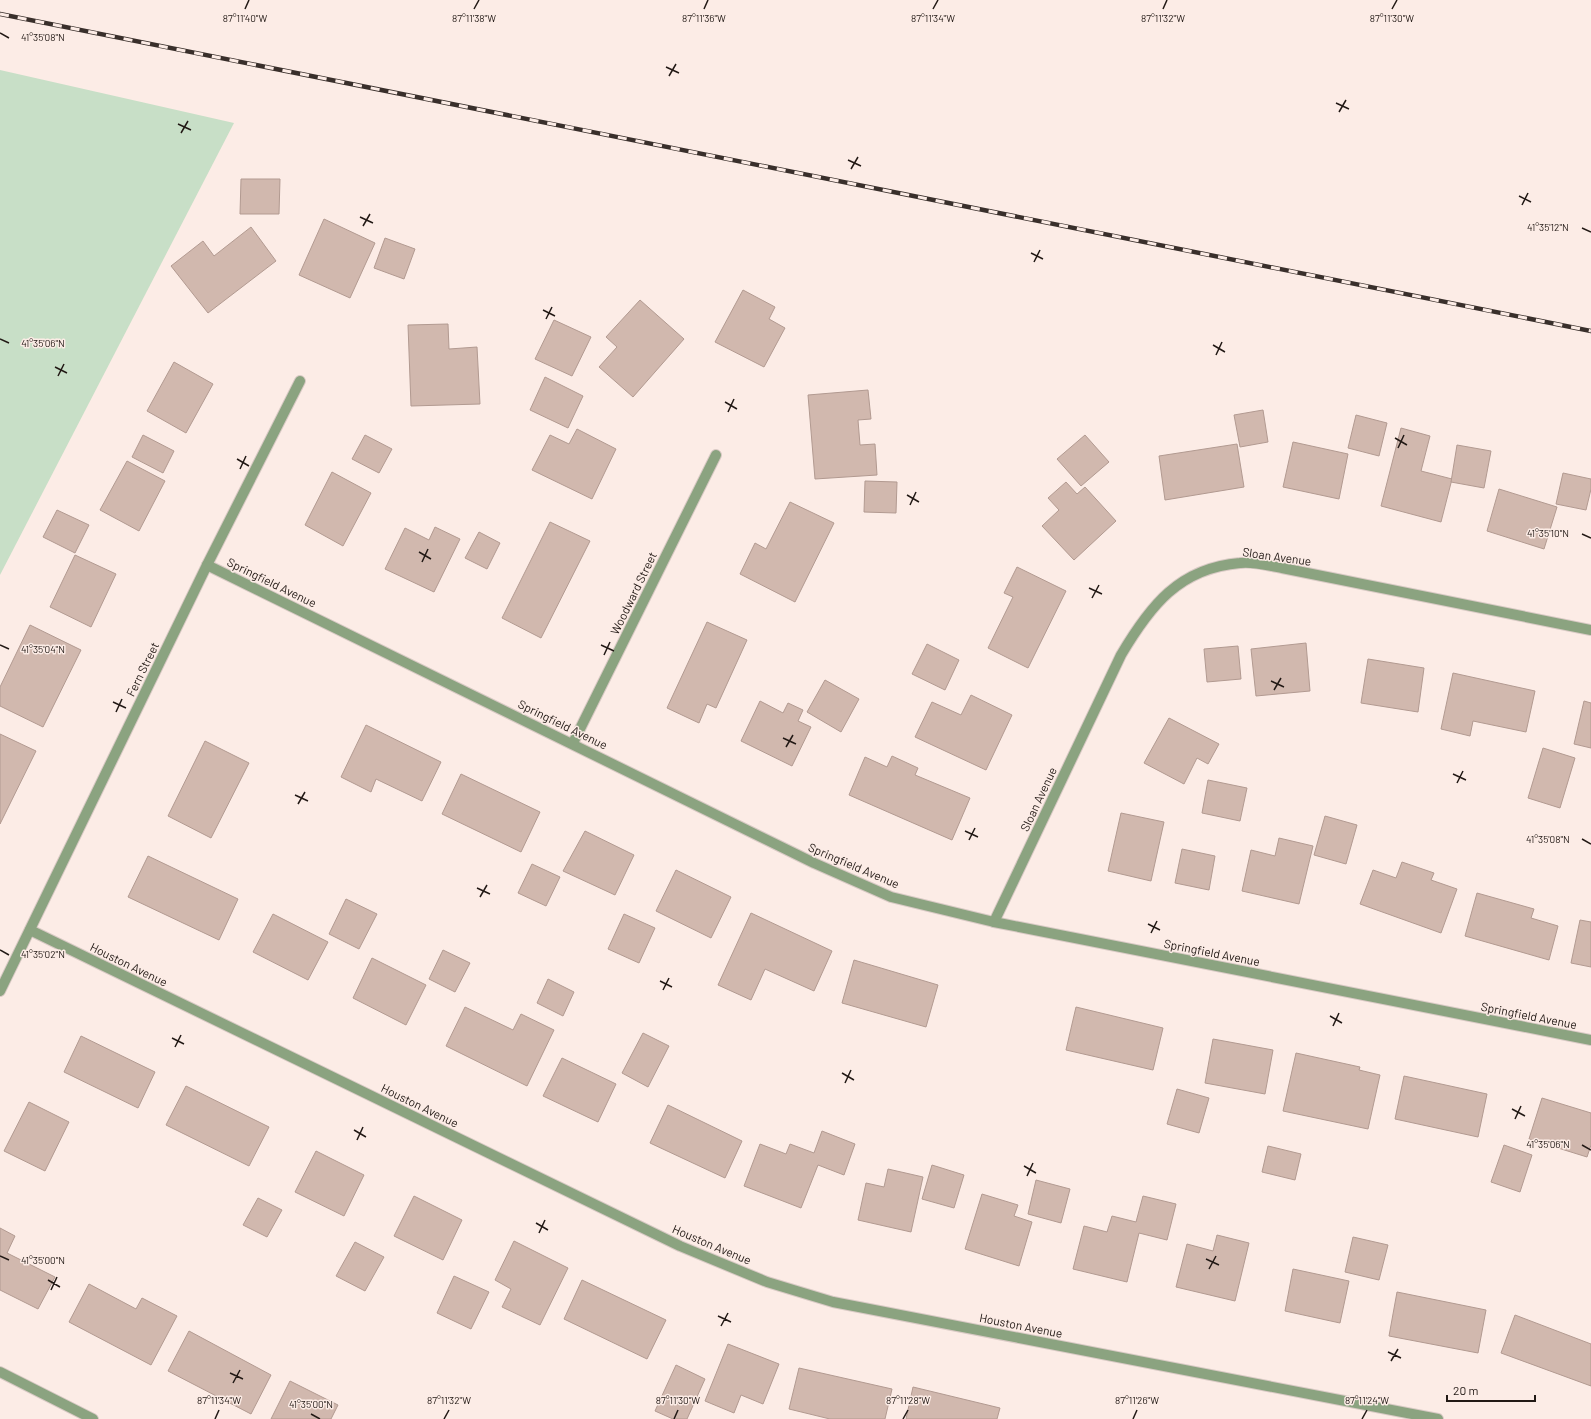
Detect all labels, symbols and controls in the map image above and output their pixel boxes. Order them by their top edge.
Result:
text: 87°11'40"W [223,12,268,24]
text: 87°11'38"W [452,12,496,24]
text: 87°11'36"W [682,12,726,24]
text: 87°11'34"W [911,12,955,24]
text: 87°11'32"W [1141,12,1185,24]
text: 87°11'30"W [1370,12,1414,24]
text: 41°35'08"N [21,31,65,43]
text: 41°35'12"N [1527,221,1569,233]
text: 41°35'06"N [21,337,65,349]
text: 41°35'10"N [1527,527,1569,539]
street label: Sloan Avenue [1242,544,1312,568]
street label: Woodward Street [607,549,659,637]
street label: Springfield Avenue [225,554,319,610]
street label: Fern Street [123,640,161,698]
text: 41°35'04"N [21,643,65,655]
street label: Springfield Avenue [516,696,610,752]
street label: Sloan Avenue [1017,765,1059,833]
text: 41°35'08"N [1526,833,1570,845]
street label: Springfield Avenue [806,839,902,891]
street label: Springfield Avenue [1163,936,1261,968]
street label: Houston Avenue [88,939,170,989]
text: 41°35'02"N [21,948,65,960]
street label: Springfield Avenue [1480,999,1578,1031]
street label: Houston Avenue [379,1080,461,1130]
text: 41°35'06"N [1526,1138,1570,1150]
street label: Houston Avenue [670,1221,754,1267]
text: 41°35'00"N [21,1254,65,1266]
street label: Houston Avenue [978,1310,1064,1340]
scale bar [1447,1377,1535,1403]
text: 20 m [1453,1383,1479,1397]
text: 87°11'34"W [197,1394,241,1406]
text: 87°11'32"W [427,1394,471,1406]
text: 87°11'30"W [656,1394,700,1406]
text: 87°11'28"W [886,1394,930,1406]
text: 87°11'26"W [1115,1394,1159,1406]
text: 87°11'24"W [1345,1394,1389,1406]
text: 41°35'00"N [289,1398,333,1410]

